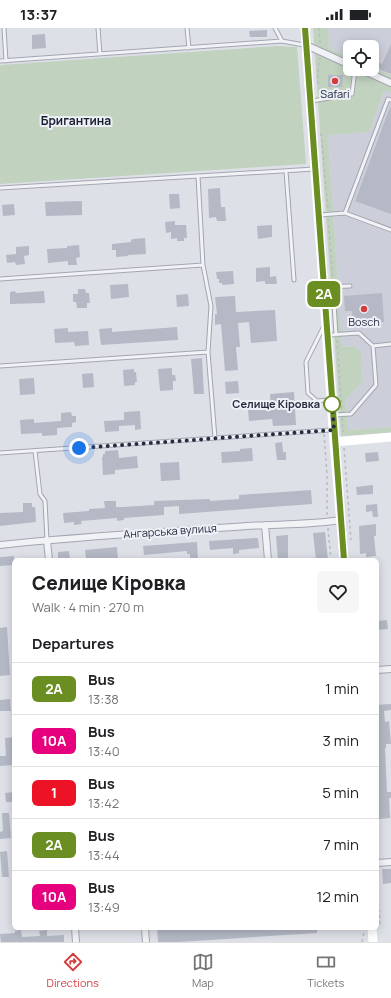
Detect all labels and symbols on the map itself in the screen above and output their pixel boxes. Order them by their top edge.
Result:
marker: Safari [330,76,340,86]
place label: Safari [320,86,350,101]
district label: Бригантина [41,112,111,129]
line badge: 2А [306,281,342,307]
marker: Bosch [359,304,369,314]
place label: Bosch [348,314,380,329]
marker: Селище Кіровка [323,395,341,413]
place label: Селище Кіровка [232,396,320,411]
your location [69,438,89,458]
street label: Ангарська вулиця [123,520,217,541]

